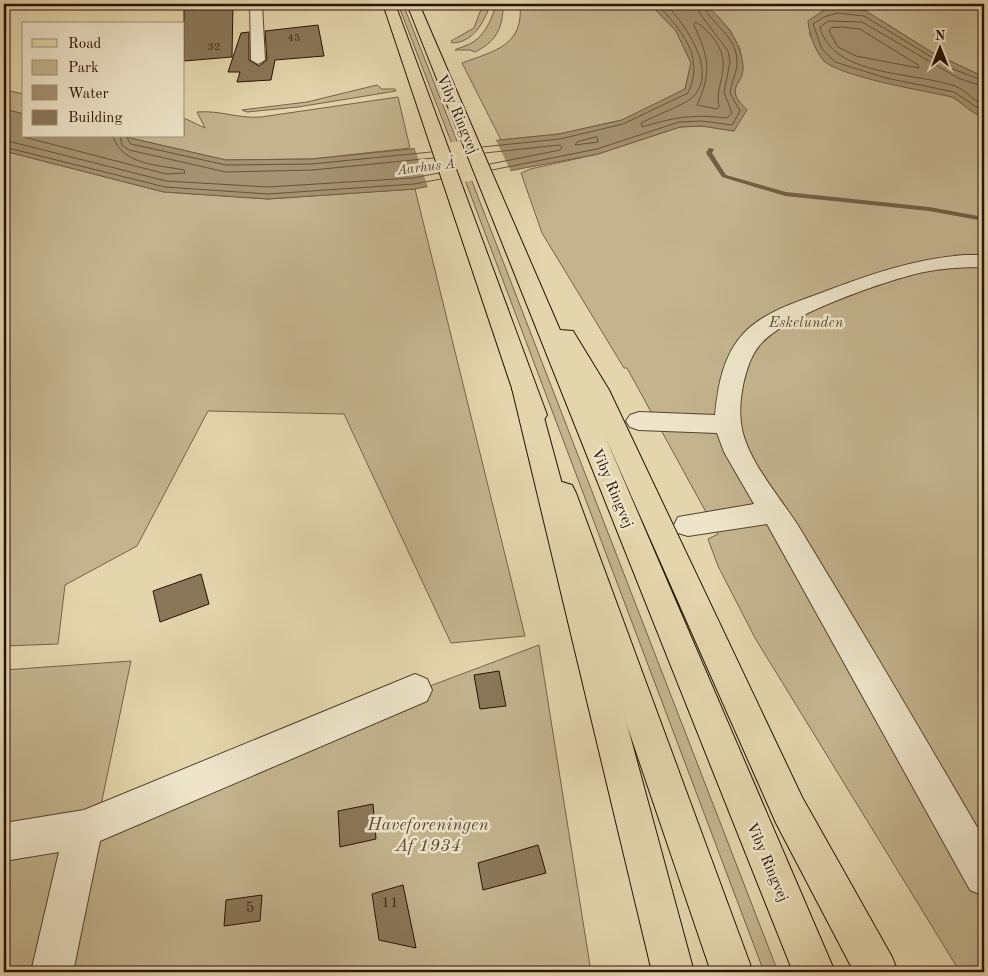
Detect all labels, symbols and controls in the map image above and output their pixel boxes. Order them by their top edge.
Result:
legend [22,22,185,138]
north arrow [916,22,966,72]
text: N [935,29,946,43]
house number: 45 [288,33,300,44]
text: Road [68,37,102,52]
house number: 32 [208,42,220,53]
text: Park [68,61,99,76]
street label: Viby Ringvej [433,73,480,157]
text: Water [68,87,109,102]
text: Building [68,111,123,126]
water label: Aarhus Å [395,153,456,178]
park label: Eskelunden [768,316,844,331]
street label: Viby Ringvej [588,447,635,531]
park label: Haveforeningen Af 1934 [366,816,489,855]
street label: Viby Ringvej [743,821,790,905]
house number: 11 [381,896,399,911]
house number: 5 [246,901,254,916]

